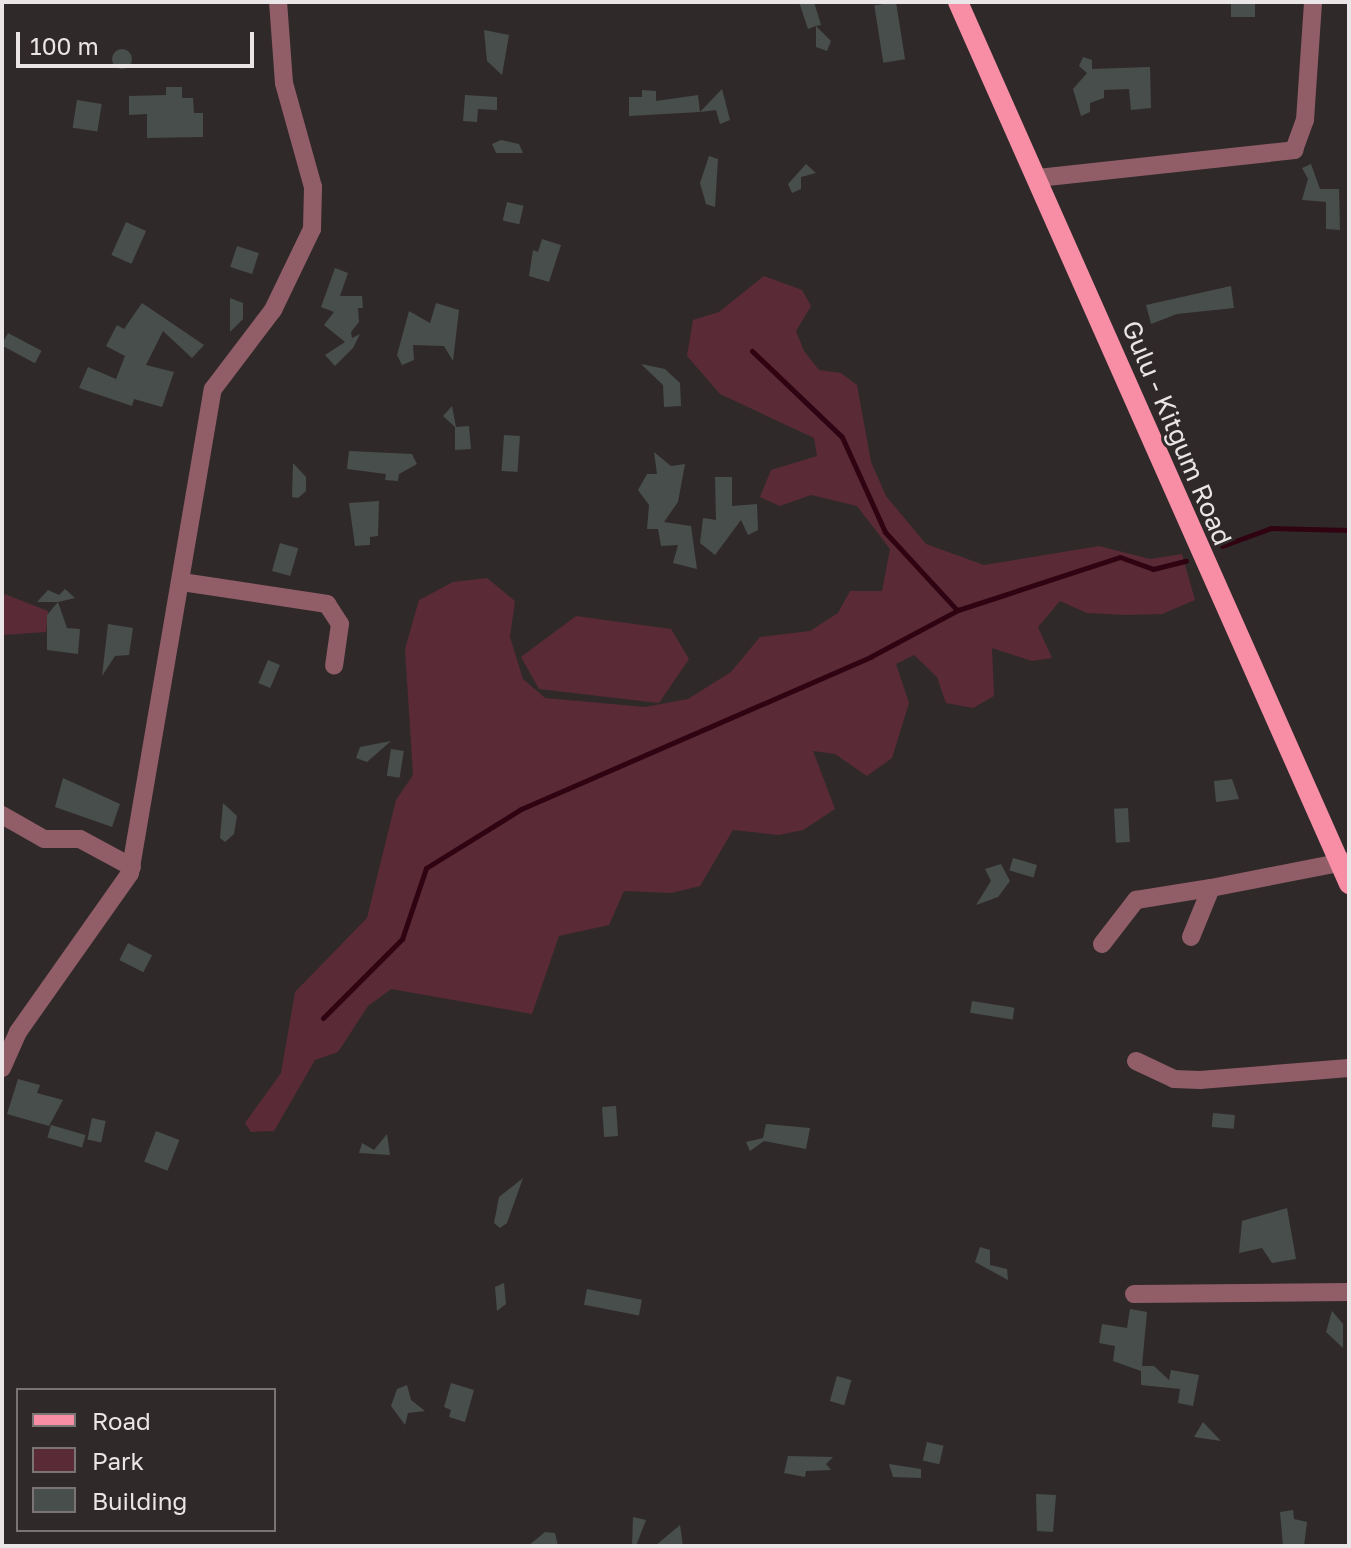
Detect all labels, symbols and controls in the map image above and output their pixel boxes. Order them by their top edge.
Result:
scale bar [20,16,258,66]
text: 100 m [30,31,99,60]
street label: Gulu - Kitgum Road [1116,316,1238,550]
legend [16,1388,276,1532]
text: Road [92,1406,151,1435]
text: Park [92,1446,144,1475]
text: Building [92,1486,187,1515]

